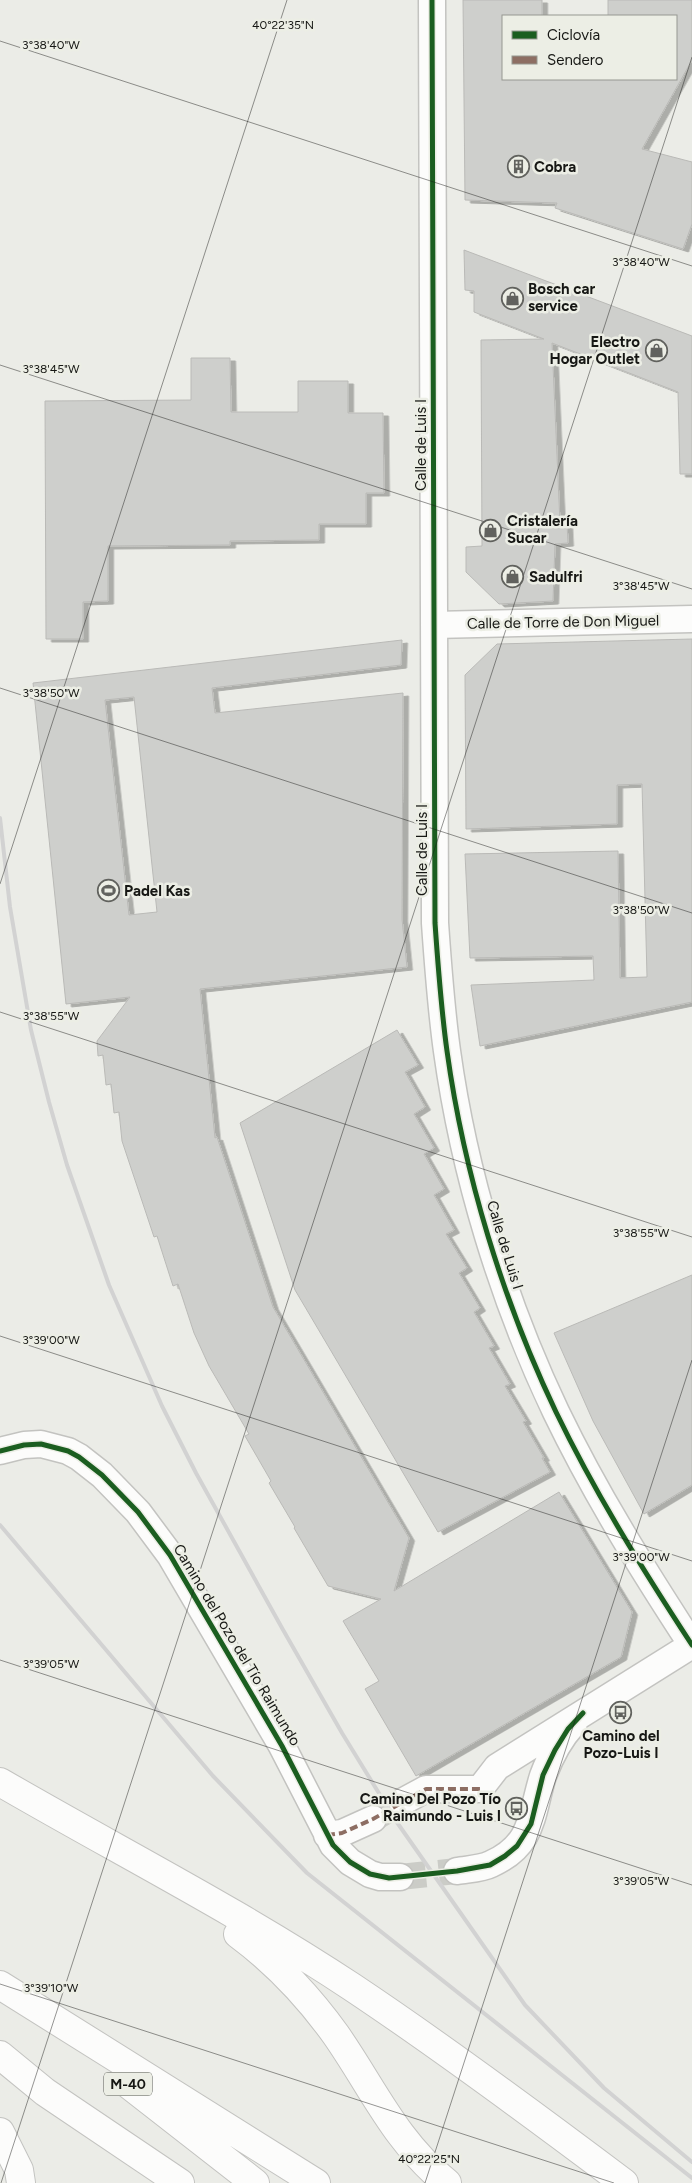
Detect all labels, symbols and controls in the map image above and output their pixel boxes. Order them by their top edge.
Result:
legend [502,15,677,80]
text: 40°22'35"N [252,18,314,32]
text: Ciclovía [547,26,600,44]
text: 3°38'40"W [22,38,80,52]
text: Sendero [547,51,604,69]
building icon: Cobra [506,155,530,179]
place label: Cobra [534,158,576,176]
text: 3°38'40"W [612,255,670,269]
place label: Bosch car service [528,280,595,315]
shop icon: Bosch car service [500,286,524,310]
place label: Electro Hogar Outlet [549,333,640,368]
shop icon: Electro Hogar Outlet [644,339,668,363]
text: 3°38'45"W [23,362,80,376]
street label: Calle de Luis I [412,399,430,491]
place label: Cristalería Sucar [507,512,578,547]
shop icon: Cristalería Sucar [479,518,503,542]
shop icon: Sadulfri [501,565,525,589]
place label: Sadulfri [529,568,583,586]
text: 3°38'45"W [613,579,670,593]
street label: Calle de Torre de Don Miguel [467,611,659,633]
text: 3°38'50"W [22,686,80,700]
street label: Calle de Luis I [413,804,431,896]
sports icon: Padel Kas [96,879,120,903]
place label: Padel Kas [124,882,190,900]
text: 3°38'50"W [612,903,670,917]
text: 3°38'55"W [23,1009,80,1023]
street label: Calle de Luis I [483,1198,527,1292]
text: 3°38'55"W [613,1226,670,1240]
text: 3°39'00"W [22,1333,80,1347]
street label: Camino del Pozo del Tío Raimundo [170,1541,305,1749]
text: 3°39'00"W [612,1550,670,1564]
text: 3°39'05"W [23,1657,80,1671]
bus stop icon: Camino del Pozo-Luis I [609,1701,633,1725]
place label: Camino del Pozo-Luis I [582,1727,660,1762]
place label: Camino Del Pozo Tío Raimundo - Luis I [360,1790,501,1825]
bus stop icon: Camino Del Pozo Tío Raimundo - Luis I [505,1796,529,1820]
text: 3°39'05"W [613,1874,670,1888]
text: 3°39'10"W [24,1981,79,1995]
road number: M-40 [104,2072,152,2096]
text: 40°22'25"N [398,2152,460,2166]

